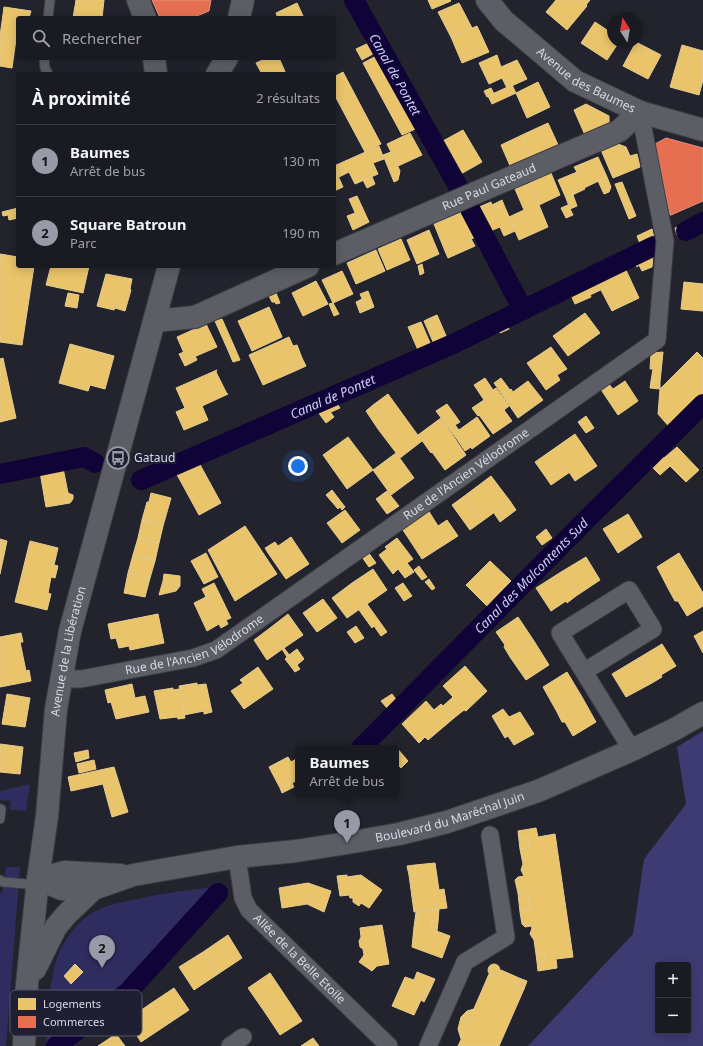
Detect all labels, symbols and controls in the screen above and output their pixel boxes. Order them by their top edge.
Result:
north arrow [607,12,643,48]
search box [16,16,336,60]
icon: search [30,27,52,49]
text: Rechercher [62,28,142,48]
water label: Canal de Pontet [365,30,426,119]
street label: Avenue des Baumes [533,43,639,117]
text: À proximité [32,87,131,110]
text: 2 résultats [256,89,320,107]
text: Baumes [70,142,130,162]
text: 1 [41,152,49,170]
text: 130 m [282,152,320,170]
street label: Rue Paul Gateaud [439,159,539,214]
text: Arrêt de bus [70,162,145,180]
text: Square Batroun [70,214,187,234]
text: 2 [41,224,49,242]
text: 190 m [282,224,320,242]
text: Parc [70,234,97,252]
water label: Canal de Pontet [287,370,379,423]
street label: Rue de l'Ancien Vélodrome [400,424,532,524]
bus stop icon: Gataud [105,445,131,471]
place label: Gataud [134,449,175,466]
your location [288,456,308,476]
water label: Canal des Malcontents Sud [470,514,592,637]
street label: Avenue de la Libération [46,584,90,717]
street label: Rue de l'Ancien Vélodrome [124,610,267,679]
popup [295,745,399,797]
text: Baumes [309,752,369,772]
text: Arrêt de bus [309,772,385,790]
street label: Boulevard du Maréchal Juin [374,787,526,846]
pin: 1 [334,810,360,843]
street label: Allée de la Belle Etoile [250,910,350,1008]
pin: 2 [89,935,115,968]
map controls [655,962,691,1034]
button: + [655,962,691,998]
legend [10,990,142,1036]
text: Logements [43,996,101,1011]
button: − [655,998,691,1034]
text: Commerces [43,1014,104,1029]

